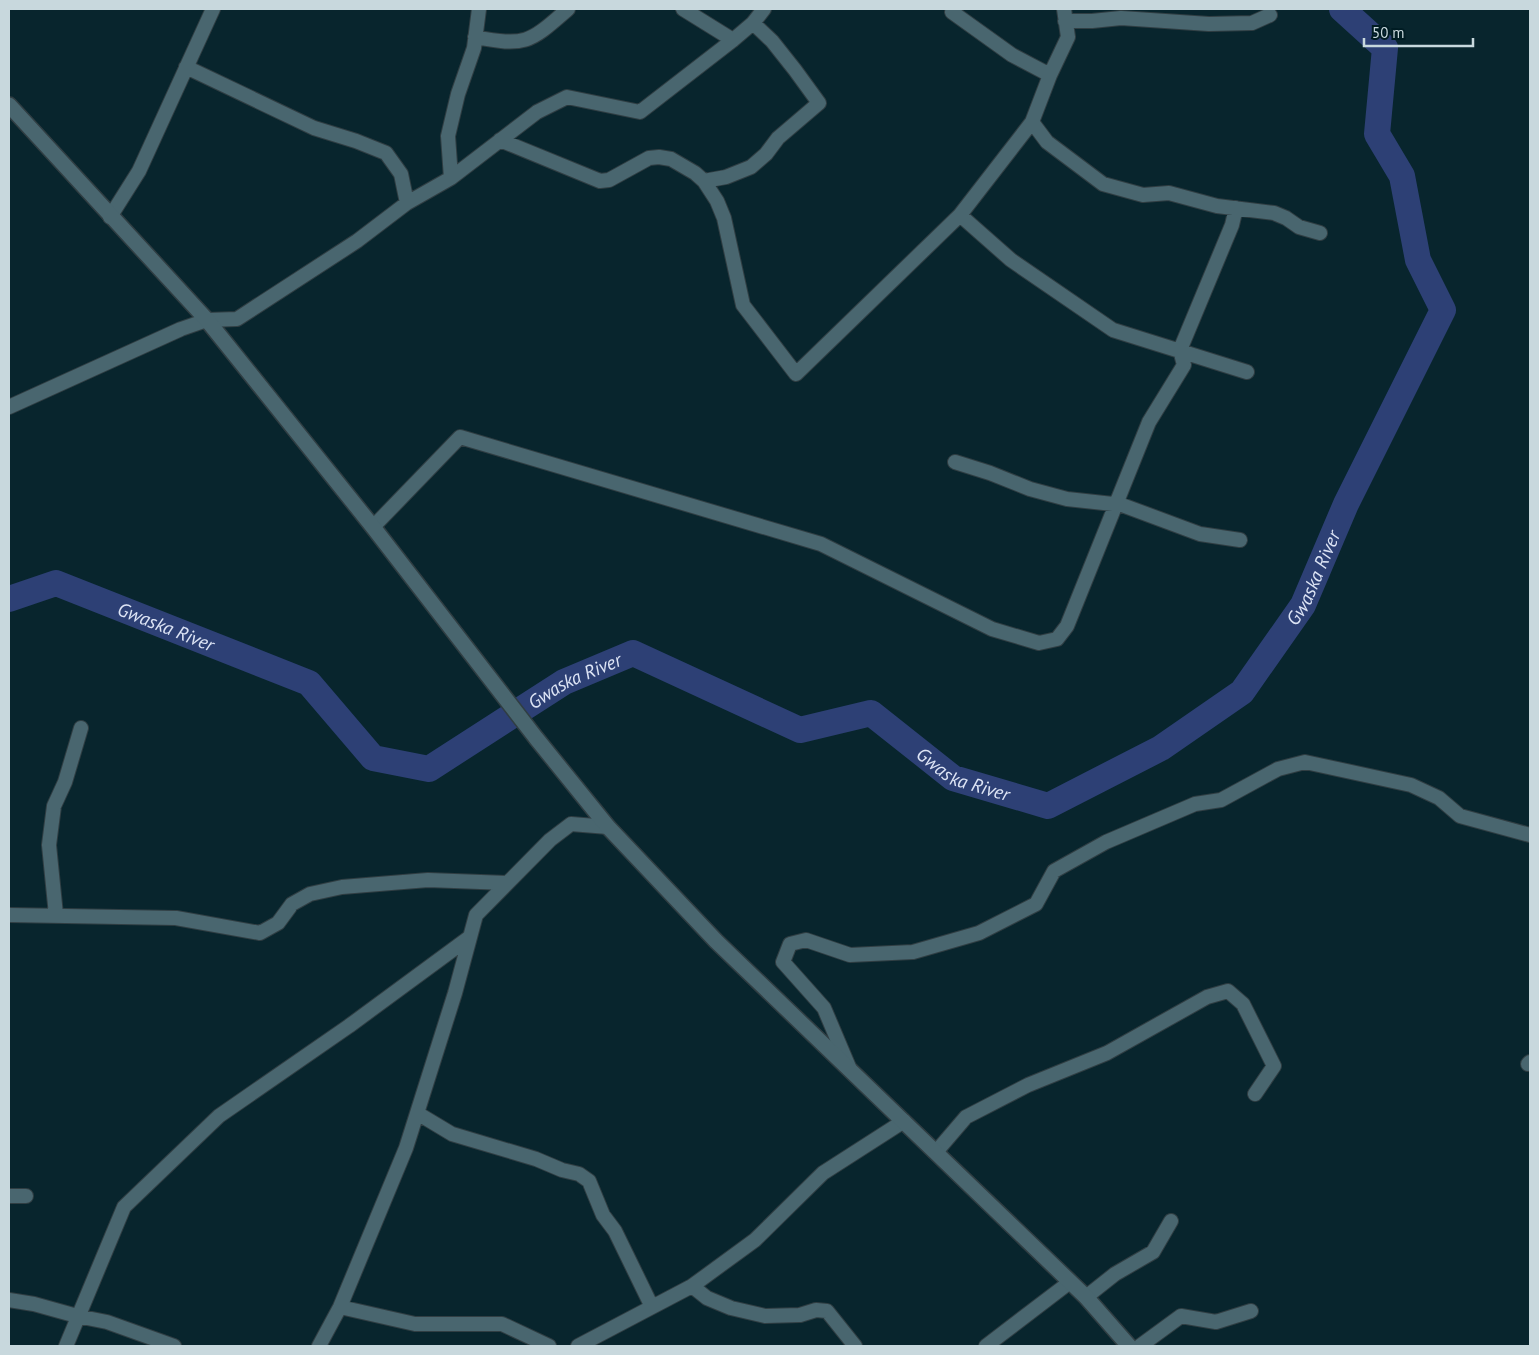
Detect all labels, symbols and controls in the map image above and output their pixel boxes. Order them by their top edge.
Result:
scale bar [1364,15,1473,47]
text: 50 m [1372,23,1405,42]
water label: Gwaska River [1280,525,1346,630]
water label: Gwaska River [114,597,220,657]
water label: Gwaska River [523,647,627,714]
water label: Gwaska River [912,742,1014,807]

